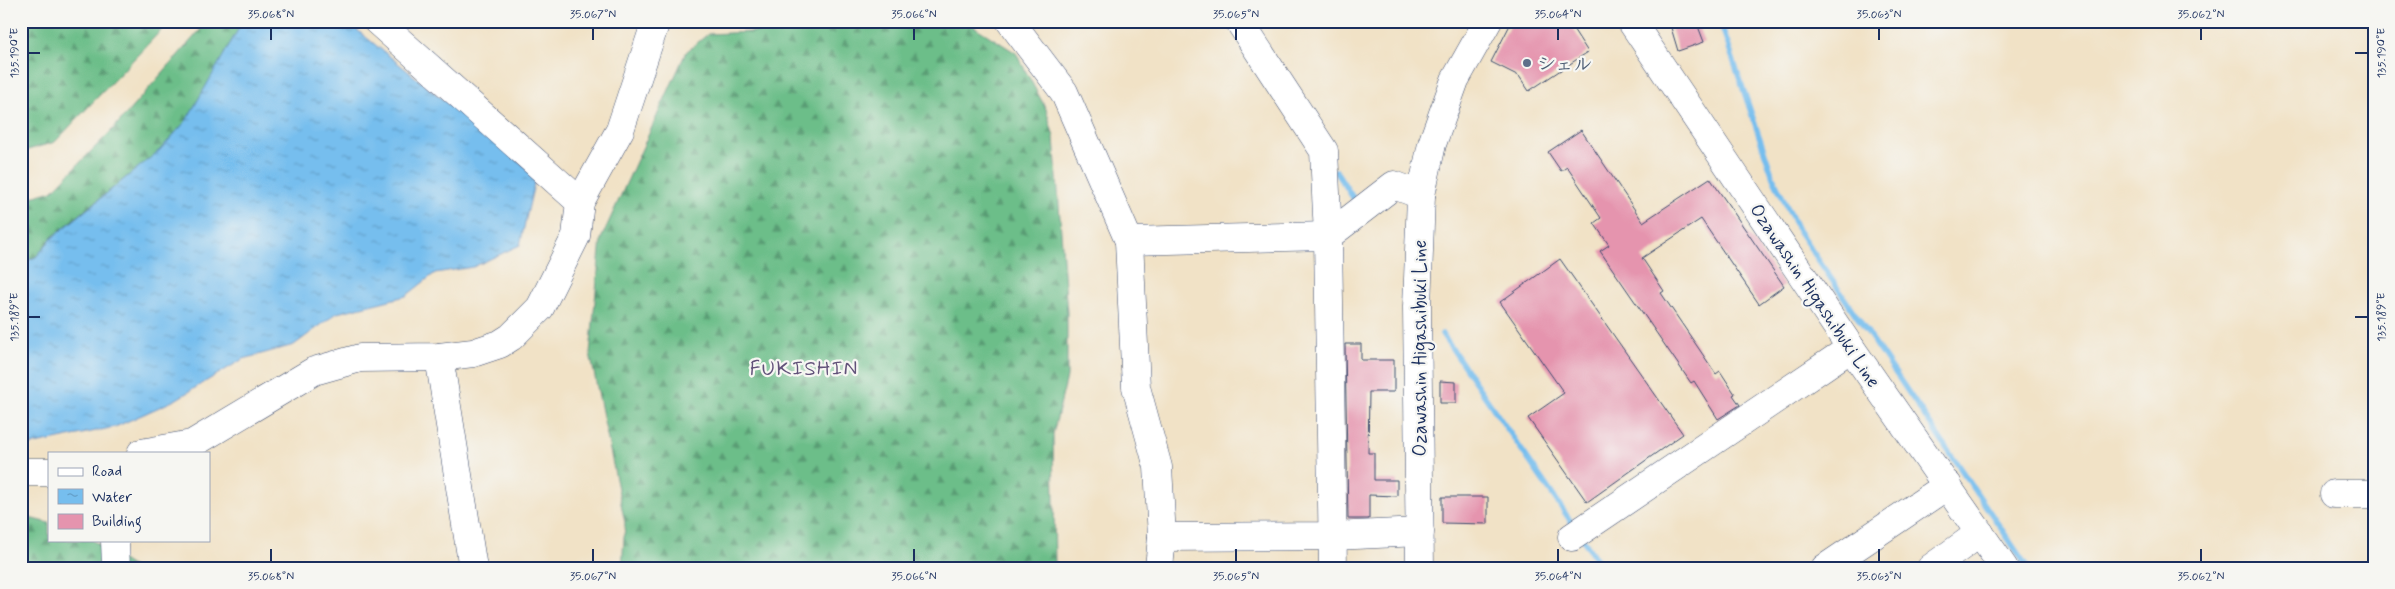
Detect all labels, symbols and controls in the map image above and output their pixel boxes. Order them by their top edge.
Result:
text: 35.068°N [248,7,294,23]
text: 35.067°N [570,7,616,23]
text: 35.066°N [891,7,937,23]
text: 35.065°N [1213,7,1259,23]
text: 35.064°N [1534,7,1582,23]
text: 35.063°N [1857,7,1901,23]
text: 35.062°N [2177,7,2225,23]
text: 135.190°E [7,28,23,78]
text: 135.190°E [2374,28,2390,78]
place label: シェル [1537,52,1592,77]
marker: シェル [1521,57,1533,69]
street label: Ozawashin Higashibuki Line [1742,199,1886,394]
street label: Ozawashin Higashibuki Line [1408,240,1435,456]
text: 135.189°E [7,292,23,342]
text: 135.189°E [2374,292,2390,342]
district label: FUKISHIN [749,355,859,383]
legend [48,452,210,542]
text: Road [92,462,122,482]
text: Water [92,488,132,508]
text: Building [92,512,142,533]
text: 35.068°N [248,569,294,585]
text: 35.067°N [570,569,616,585]
text: 35.066°N [891,569,937,585]
text: 35.065°N [1213,569,1259,585]
text: 35.064°N [1534,569,1582,585]
text: 35.063°N [1857,569,1901,585]
text: 35.062°N [2177,569,2225,585]

